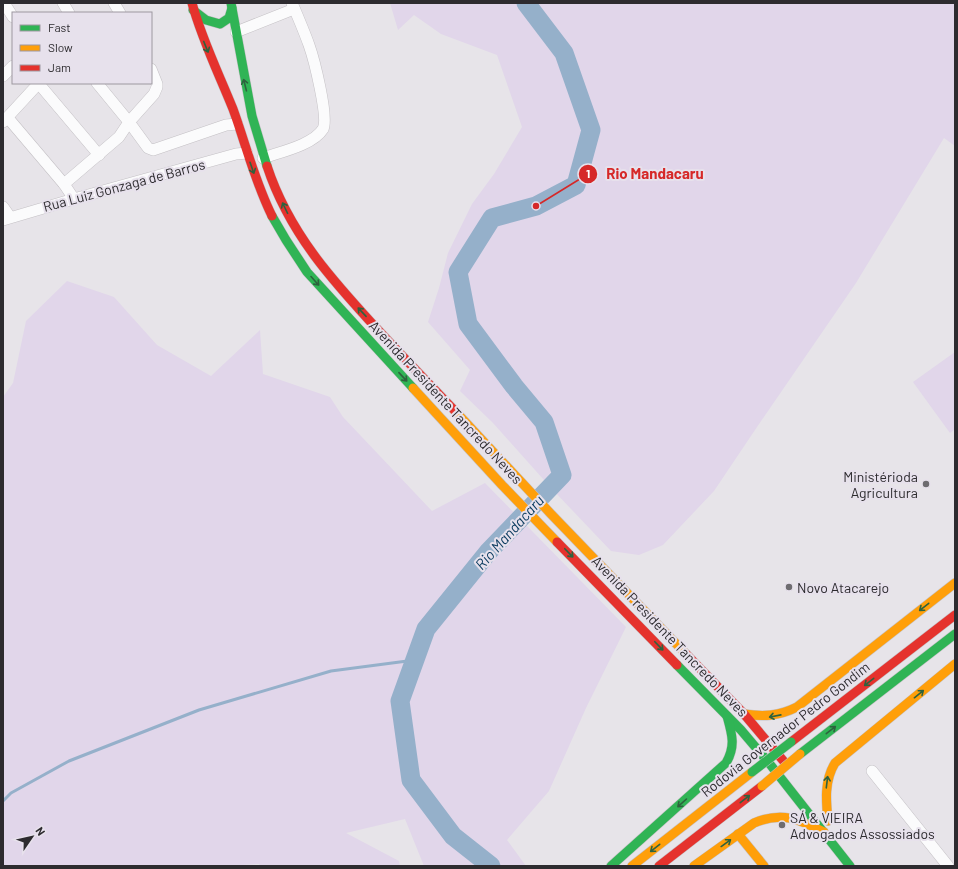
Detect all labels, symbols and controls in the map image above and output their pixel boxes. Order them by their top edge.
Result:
legend [12,12,152,84]
text: Fast [48,20,71,34]
text: Slow [48,40,73,54]
one-way arrow [203,40,210,52]
text: Jam [48,60,71,74]
one-way arrow [241,78,248,91]
street label: Rua Luiz Gonzaga de Barros [41,155,207,215]
callout: Rio Mandacaru [578,160,712,187]
one-way arrow [249,162,256,175]
text: Rio Mandacaru [606,164,704,182]
text: 1 [586,166,590,180]
one-way arrow [281,202,288,214]
one-way arrow [310,276,320,286]
one-way arrow [357,307,366,317]
street label: Avenida Presidente Tancredo Neves [366,317,526,487]
one-way arrow [398,372,408,382]
place label: Ministérioda Agricultura [843,468,918,501]
marker: Ministérioda Agricultura [921,479,931,489]
water label: Rio Mandacaru [471,491,547,573]
one-way arrow [564,548,574,558]
street label: Avenida Presidente Tancredo Neves [589,552,752,720]
place label: Novo Atacarejo [797,579,889,596]
marker: Novo Atacarejo [784,582,794,592]
one-way arrow [919,603,930,612]
one-way arrow [655,641,664,652]
street label: Rodovia Governador Pedro Gondim [697,658,873,800]
one-way arrow [864,677,875,686]
one-way arrow [914,689,925,698]
one-way arrow [769,712,782,720]
one-way arrow [826,726,837,735]
one-way arrow [824,776,831,789]
one-way arrow [739,794,750,803]
one-way arrow [677,798,687,807]
place label: SÁ & VIEIRA Advogados Assossiados [790,809,935,842]
north arrow [12,817,52,857]
marker: SÁ & VIEIRA Advogados Assossiados [777,820,787,830]
text: N [33,824,48,838]
one-way arrow [720,839,731,847]
one-way arrow [650,844,661,852]

